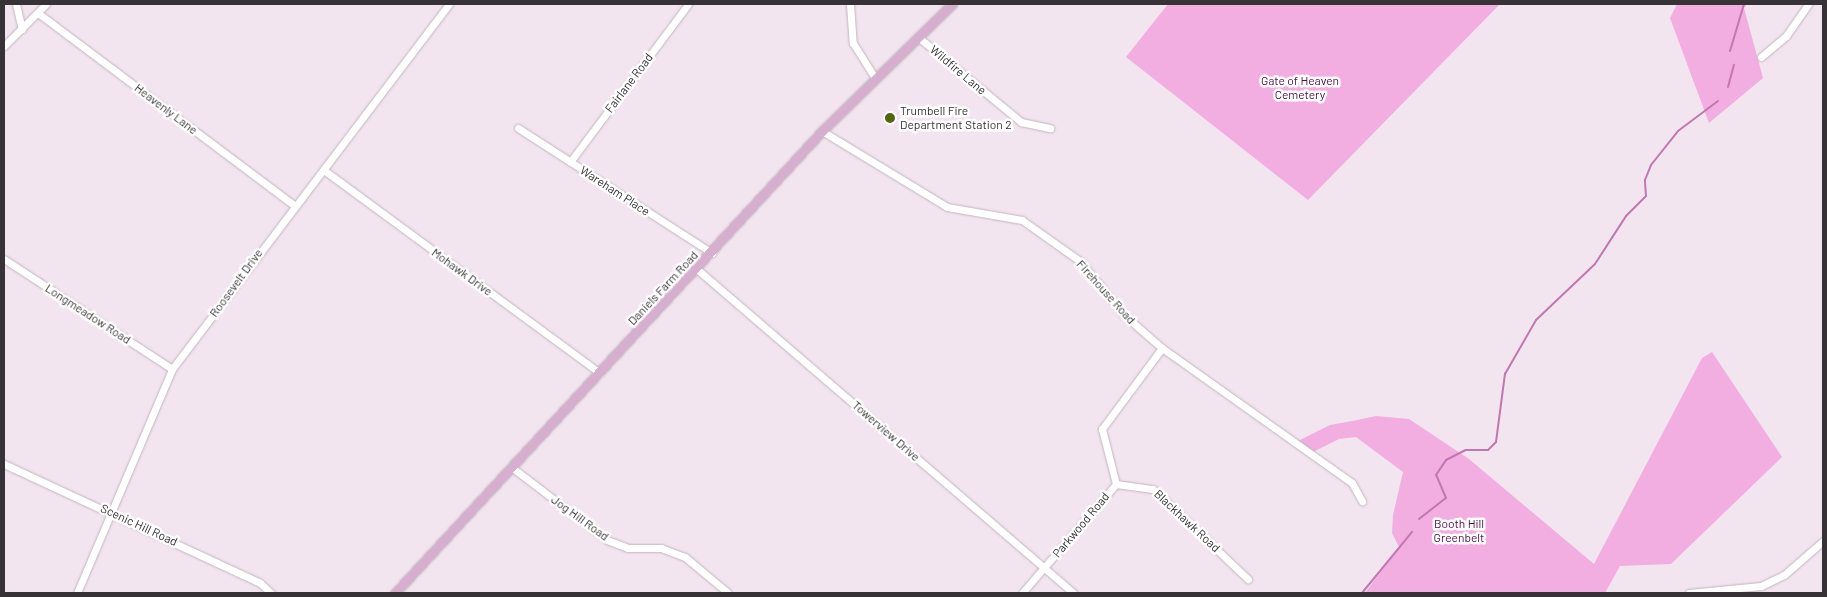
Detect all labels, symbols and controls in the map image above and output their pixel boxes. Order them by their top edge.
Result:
street label: Wildfire Lane [927,42,989,98]
street label: Fairlane Road [602,50,656,116]
park label: Gate of Heaven Cemetery [1261,74,1339,102]
street label: Heavenly Lane [132,81,200,137]
place label: Trumbell Fire Department Station 2 [900,104,1012,132]
marker: Trumbell Fire Department Station 2 [884,112,896,124]
street label: Wareham Place [577,163,653,219]
street label: Mohawk Drive [429,245,495,299]
street label: Roosevelt Drive [207,246,265,320]
street label: Daniels Farm Road [625,248,701,328]
street label: Firehouse Road [1074,257,1138,327]
street label: Longmeadow Road [43,281,133,347]
street label: Towerview Drive [849,398,923,464]
street label: Blackhawk Road [1151,487,1223,555]
street label: Parkwood Road [1050,490,1112,560]
street label: Jog Hill Road [548,492,612,544]
street label: Scenic Hill Road [98,501,180,549]
park label: Booth Hill Greenbelt [1434,517,1484,545]

